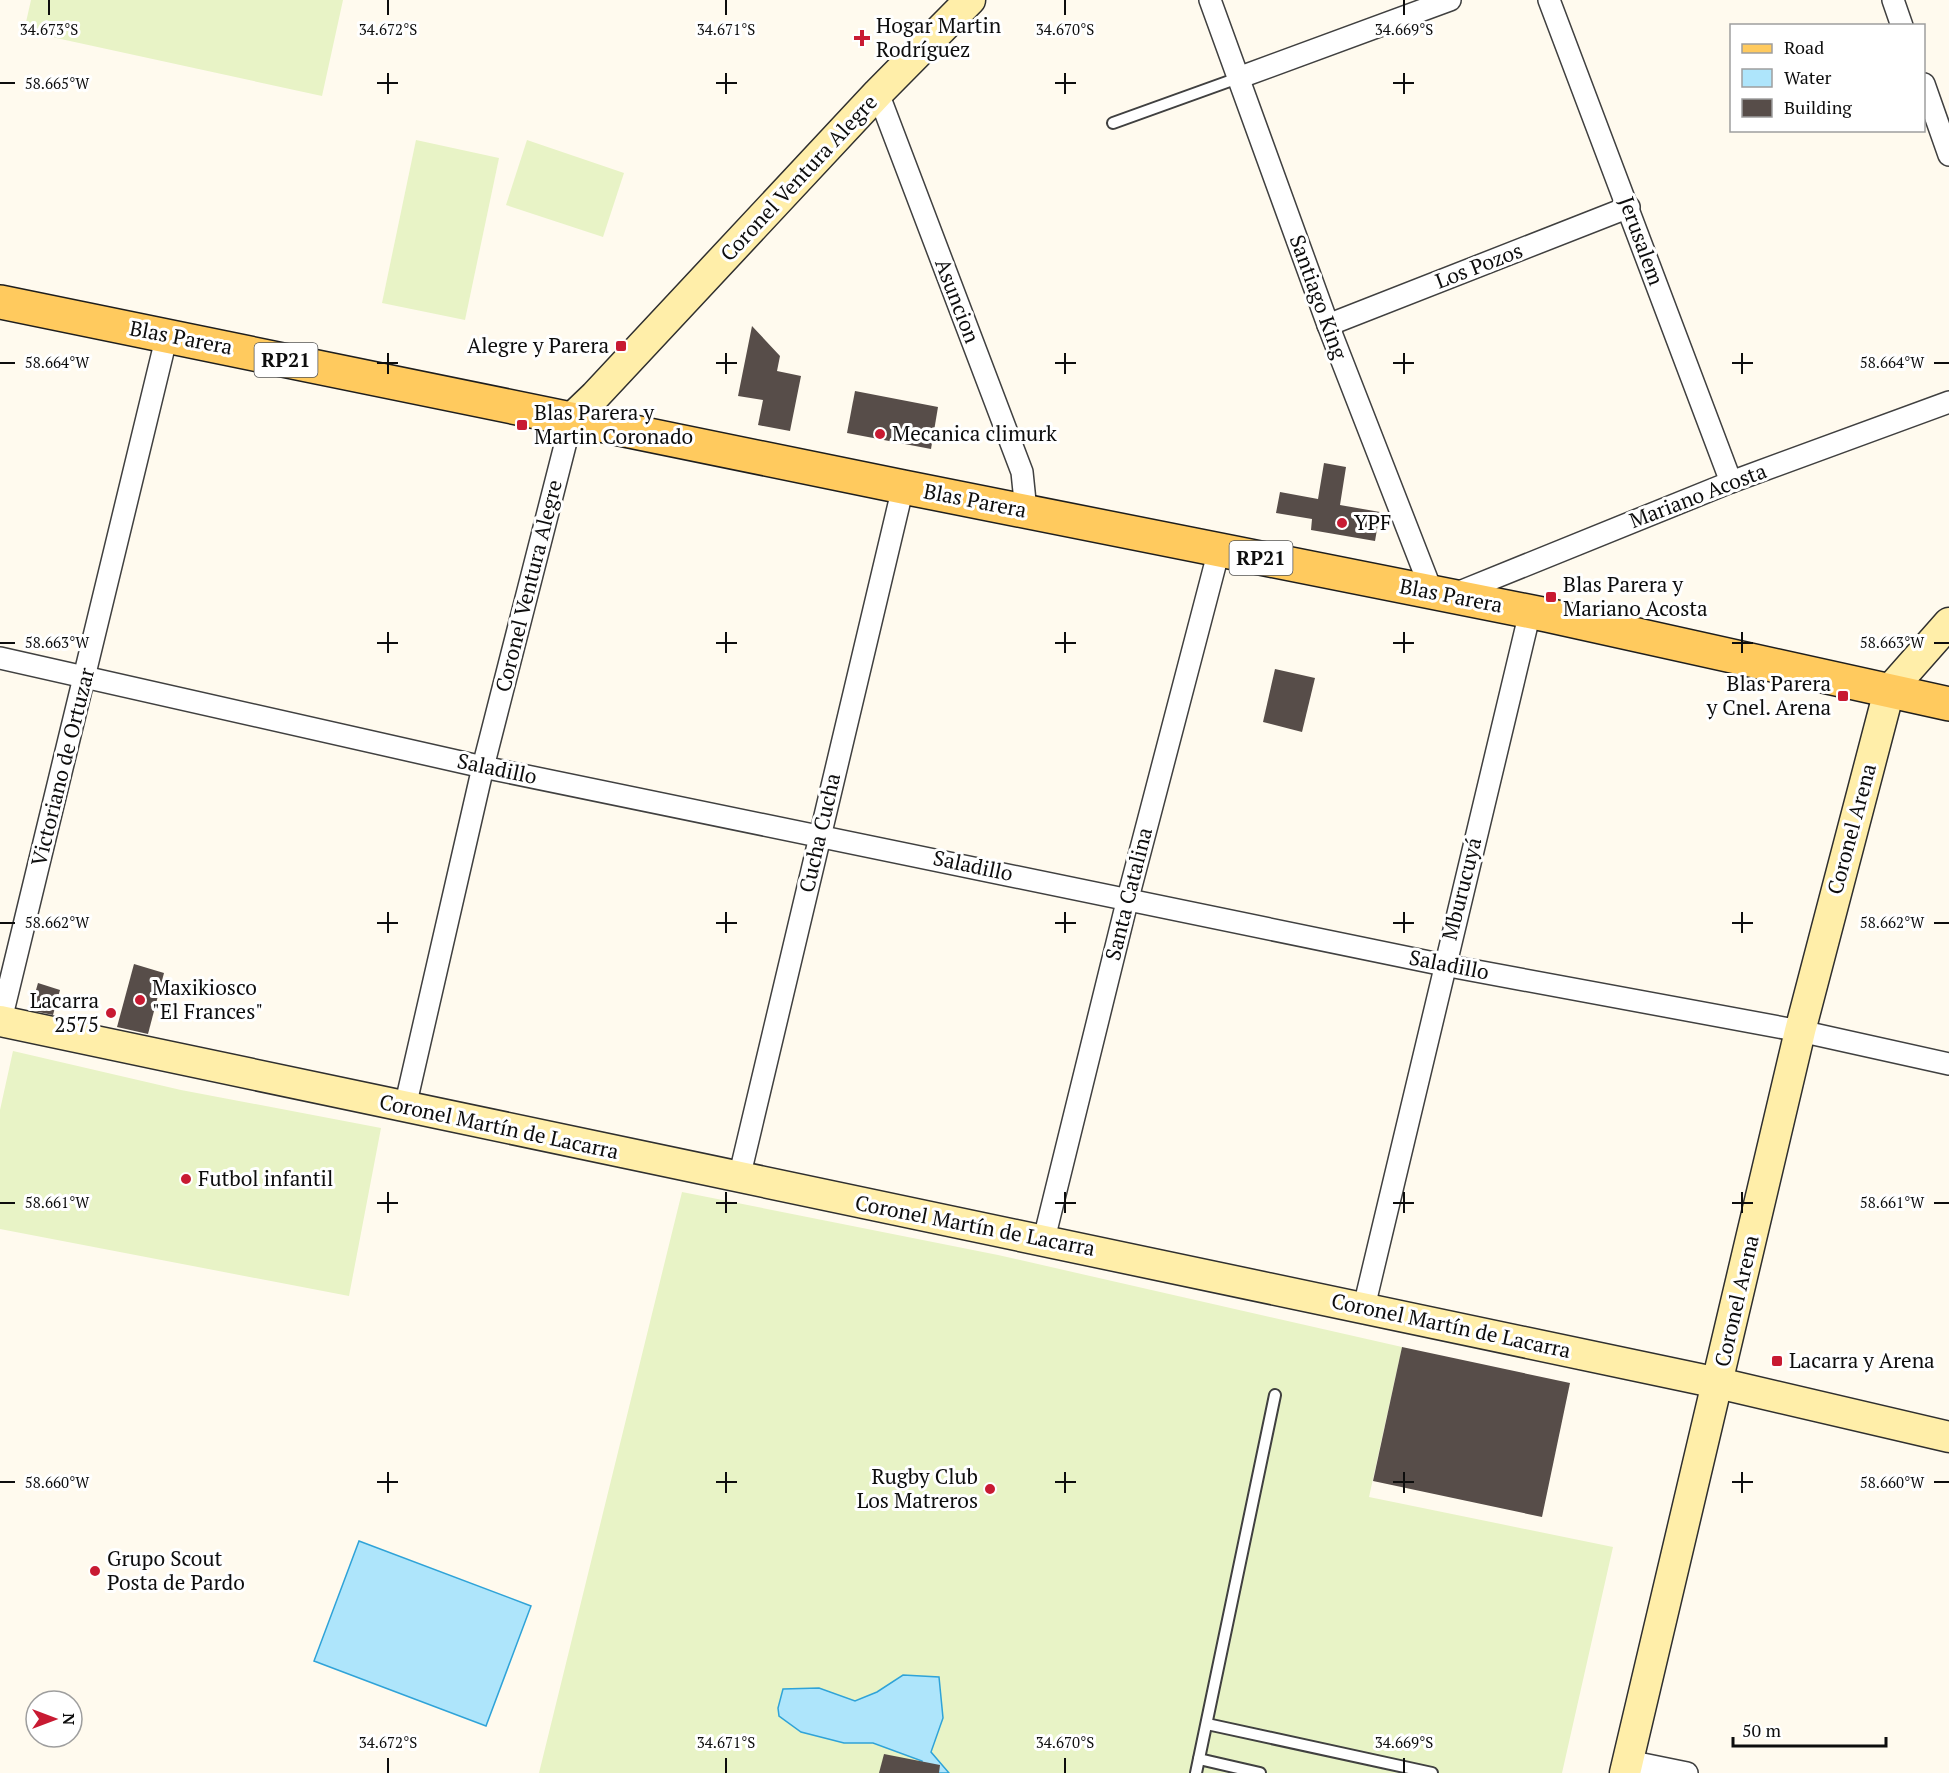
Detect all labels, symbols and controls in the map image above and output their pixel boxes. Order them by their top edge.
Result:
place label: Hogar Martin Rodríguez [876,11,1002,63]
text: 34.673°S [20,19,78,39]
text: 34.672°S [359,19,417,39]
text: 34.671°S [697,19,755,39]
text: 34.670°S [1036,19,1094,39]
text: 34.669°S [1375,19,1433,39]
legend [1730,24,1925,132]
marker: Hogar Martin Rodríguez [853,29,871,47]
text: Road [1784,35,1824,59]
text: Water [1784,65,1831,89]
text: 58.665°W [25,73,90,93]
street label: Coronel Ventura Alegre [714,88,883,267]
text: Building [1784,95,1852,119]
street label: Jerusalem [1613,192,1671,289]
street label: Santiago King [1284,231,1355,364]
street label: Los Pozos [1431,236,1526,294]
street label: Asuncion [929,254,987,347]
street label: Blas Parera [127,313,236,361]
place label: Alegre y Parera [467,331,609,359]
marker: Alegre y Parera [614,339,628,353]
road number: RP21 [254,343,318,377]
text: 58.664°W [25,352,90,372]
text: 58.664°W [1860,352,1925,372]
place label: Blas Parera y Martin Coronado [534,398,693,450]
marker: Blas Parera y Martin Coronado [515,418,529,432]
place label: Mecanica climurk [892,419,1057,447]
marker: Mecanica climurk [873,427,887,441]
street label: Mariano Acosta [1625,456,1771,534]
street label: Blas Parera [921,476,1030,524]
street label: Coronel Ventura Alegre [488,477,568,695]
place label: YPF [1354,508,1391,536]
marker: YPF [1335,516,1349,530]
road number: RP21 [1230,541,1292,575]
place label: Blas Parera y Mariano Acosta [1563,570,1708,622]
street label: Blas Parera [1397,571,1506,619]
marker: Blas Parera y Mariano Acosta [1544,590,1558,604]
text: 58.663°W [25,632,90,652]
text: 58.663°W [1860,632,1925,652]
street label: Victoriano de Ortuzar [24,665,100,869]
place label: Blas Parera y Cnel. Arena [1706,669,1831,721]
marker: Blas Parera y Cnel. Arena [1836,689,1850,703]
street label: Saladillo [455,746,540,790]
street label: Coronel Arena [1820,760,1882,897]
street label: Cucha Cucha [792,770,846,895]
street label: Santa Catalina [1098,824,1158,963]
street label: Mburucuyá [1435,834,1487,943]
street label: Saladillo [931,843,1016,887]
text: 58.662°W [25,912,90,932]
text: 58.662°W [1860,912,1925,932]
street label: Saladillo [1407,943,1492,985]
place label: Maxikiosco "El Frances" [152,973,263,1025]
place label: Lacarra 2575 [30,986,99,1038]
marker: Maxikiosco "El Frances" [133,993,147,1007]
marker: Lacarra 2575 [104,1006,118,1020]
street label: Coronel Martín de Lacarra [377,1087,622,1165]
place label: Futbol infantil [198,1164,333,1192]
marker: Futbol infantil [179,1172,193,1186]
street label: Coronel Martín de Lacarra [853,1188,1098,1262]
text: 58.661°W [25,1192,90,1212]
text: 58.661°W [1860,1192,1925,1212]
street label: Coronel Arena [1707,1232,1765,1369]
street label: Coronel Martín de Lacarra [1329,1286,1574,1364]
place label: Lacarra y Arena [1789,1346,1935,1374]
marker: Lacarra y Arena [1770,1354,1784,1368]
place label: Rugby Club Los Matreros [857,1462,978,1514]
text: 58.660°W [25,1472,90,1492]
text: 58.660°W [1860,1472,1925,1492]
marker: Rugby Club Los Matreros [983,1482,997,1496]
place label: Grupo Scout Posta de Pardo [107,1544,245,1596]
marker: Grupo Scout Posta de Pardo [88,1564,102,1578]
north arrow [24,1689,84,1749]
scale bar [1733,1710,1886,1748]
text: N [58,1713,80,1725]
text: 50 m [1742,1718,1782,1742]
text: 34.672°S [359,1732,417,1752]
text: 34.671°S [697,1732,755,1752]
text: 34.670°S [1036,1732,1094,1752]
text: 34.669°S [1375,1732,1433,1752]

